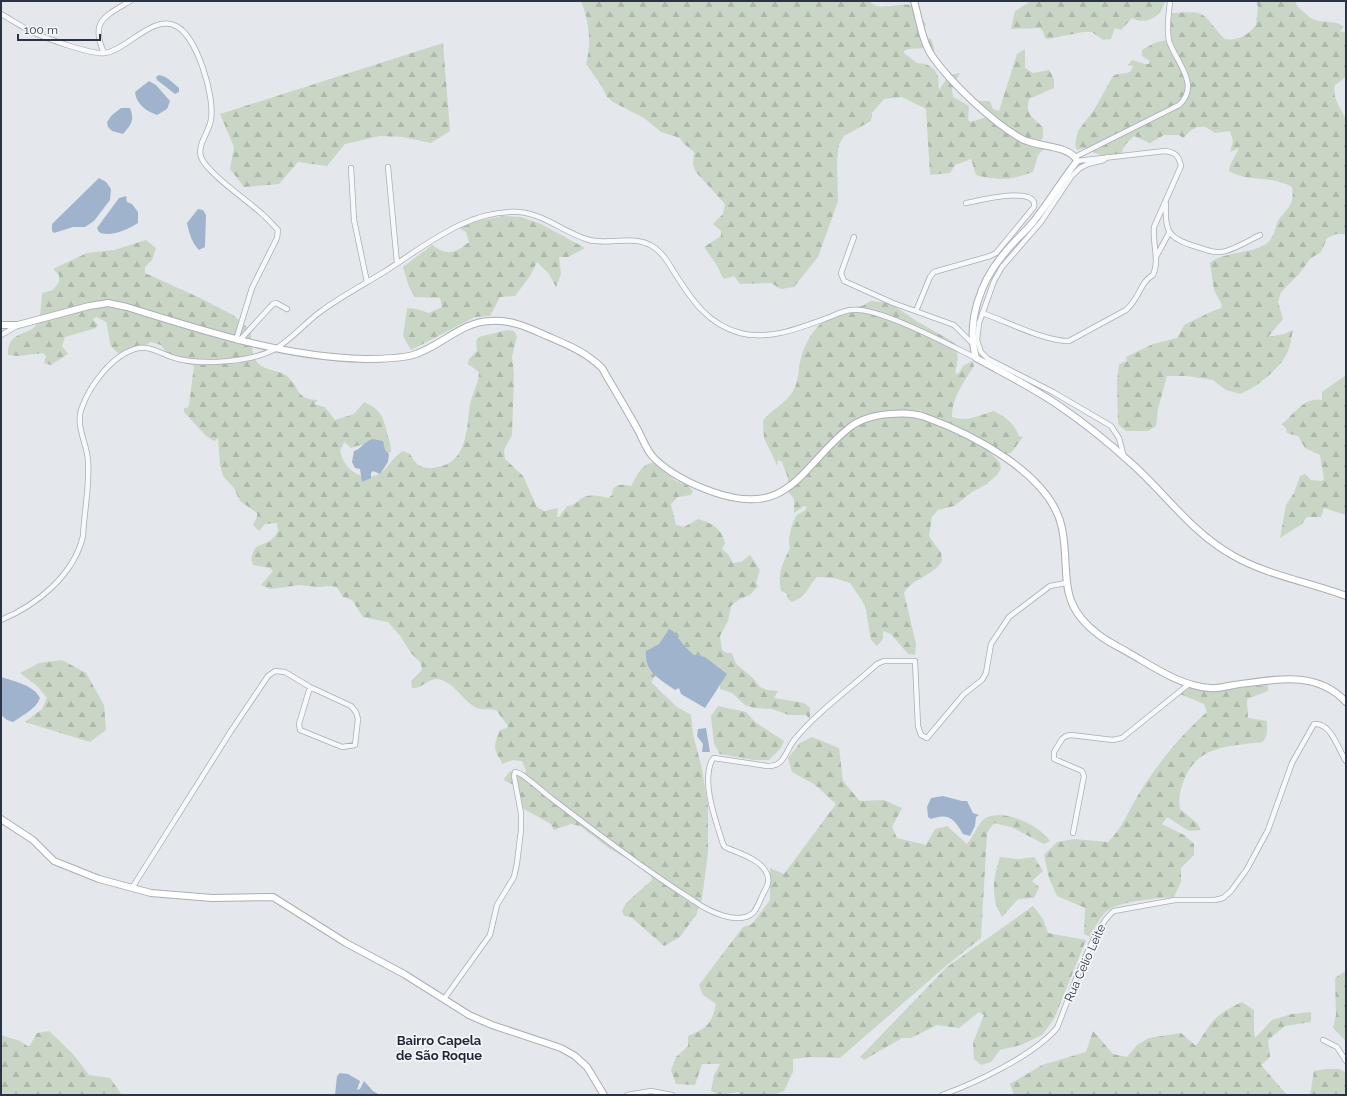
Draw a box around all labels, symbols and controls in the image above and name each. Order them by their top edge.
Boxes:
scale bar [18,16,100,42]
text: 100 m [24,23,58,37]
street label: Rua Celio Leite [1062,922,1108,1004]
district label: Bairro Capela de São Roque [396,1033,482,1063]

